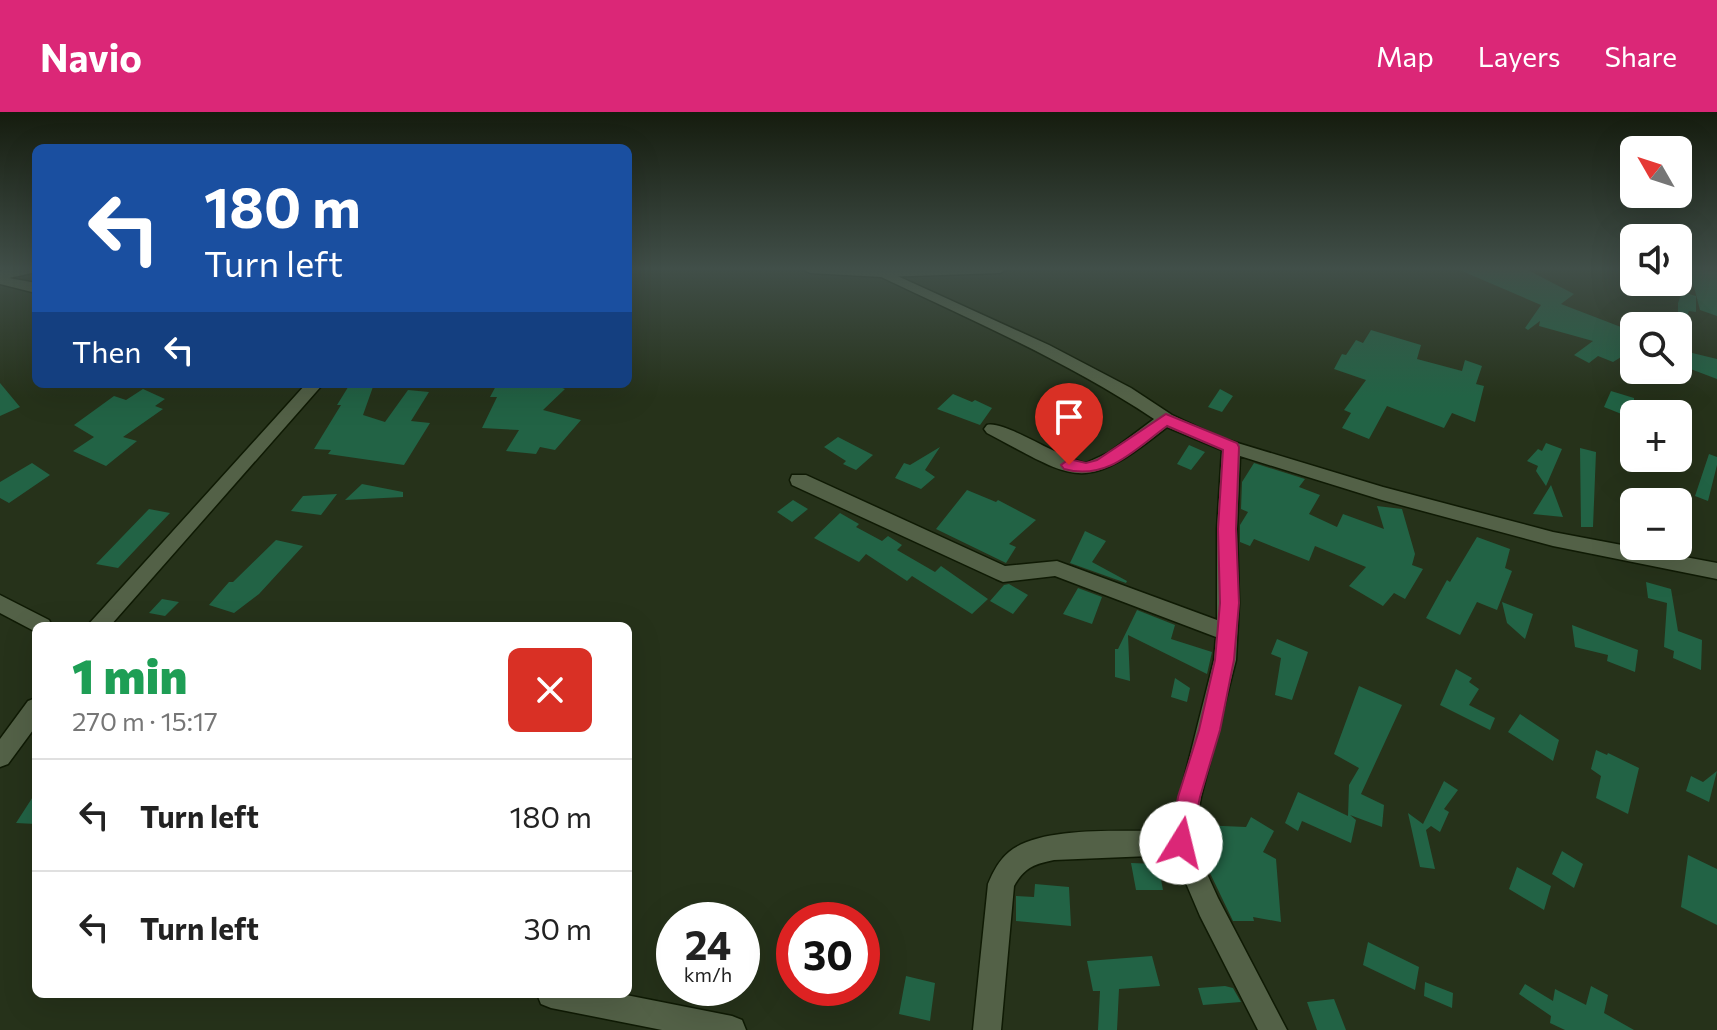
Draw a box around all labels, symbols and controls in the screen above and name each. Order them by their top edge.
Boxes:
text: Navio [40,33,142,80]
text: Map [1376,39,1434,73]
text: Layers [1478,39,1560,73]
text: Share [1604,39,1677,73]
north arrow [1620,136,1692,208]
map controls [1620,136,1692,560]
text: 180 m [204,171,361,240]
icon: left [72,176,176,280]
button: sound [1620,224,1692,296]
text: Turn left [204,240,343,284]
button: search [1620,312,1692,384]
icon: left [157,328,201,372]
text: Then [72,332,141,369]
pin [1035,383,1103,465]
icon: arrive [1047,395,1091,439]
button: + [1620,400,1692,472]
button: − [1620,488,1692,560]
text: 1 min [72,645,187,704]
button: close [508,648,592,732]
text: 270 m · 15:17 [72,705,218,736]
icon: left [72,793,116,837]
text: Turn left [140,797,259,834]
text: 180 m [509,797,592,834]
position arrow [1139,801,1223,885]
speed limit sign: 30 [776,902,880,1006]
icon: left [72,905,116,949]
text: Turn left [140,909,259,946]
text: 30 m [523,909,592,946]
text: 24 [685,919,731,968]
text: km/h [684,962,732,986]

